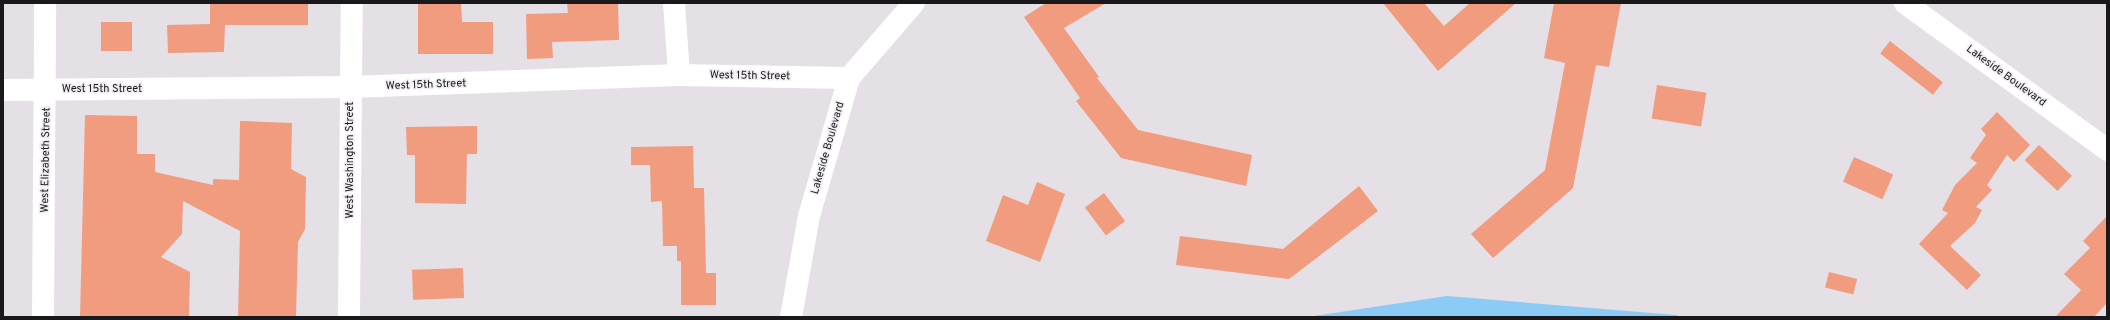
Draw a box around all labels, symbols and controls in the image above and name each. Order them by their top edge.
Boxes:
street label: Lakeside Boulevard [1963,43,2049,109]
street label: West 15th Street [710,69,790,83]
street label: West 15th Street [386,77,466,93]
street label: West 15th Street [62,82,142,96]
street label: Lakeside Boulevard [808,100,848,196]
street label: West Washington Street [343,101,357,219]
street label: West Elizabeth Street [38,107,54,213]

